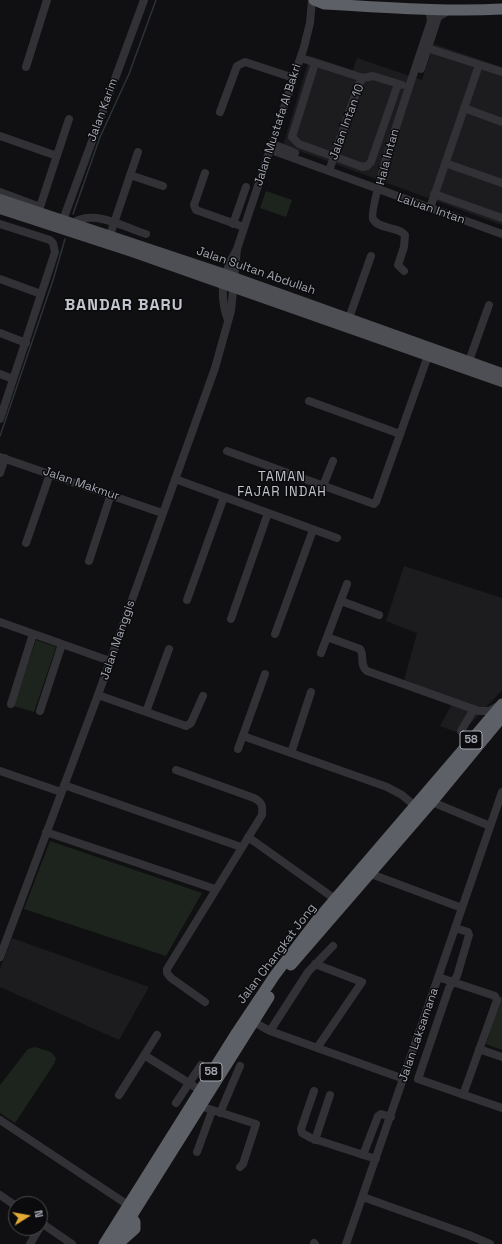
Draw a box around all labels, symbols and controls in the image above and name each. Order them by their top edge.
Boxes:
street label: Jalan Mustafa Al Bakri [251,62,305,188]
street label: Jalan Karim [85,77,121,143]
street label: Jalan Intan 10 [327,82,367,162]
street label: Hala Intan [374,127,402,187]
street label: Laluan Intan [395,191,467,227]
street label: Jalan Sultan Abdullah [195,244,317,298]
district label: BANDAR BARU [65,296,183,316]
street label: Jalan Makmur [41,464,121,504]
district label: TAMAN FAJAR INDAH [237,469,327,500]
street label: Jalan Manggis [98,598,138,682]
road number: 58 [460,731,482,749]
street label: Jalan Changkat Jong [235,901,319,1007]
street label: Jalan Laksamana [396,986,442,1084]
road number: 58 [200,1063,222,1081]
north arrow [8,1196,48,1236]
text: N [31,1209,46,1219]

